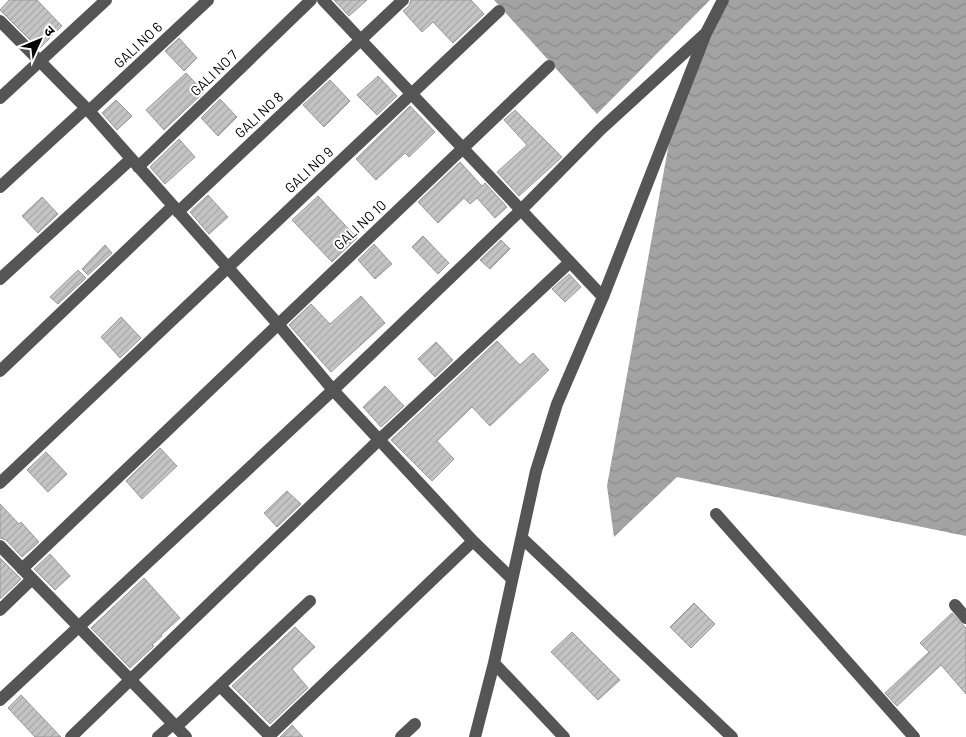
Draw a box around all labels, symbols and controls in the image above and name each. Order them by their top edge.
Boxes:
north arrow [15,15,65,65]
street label: GALI NO 6 [110,18,165,71]
text: उ [41,22,59,40]
street label: GALI NO 7 [187,46,241,99]
street label: GALI NO 8 [231,88,286,141]
street label: GALI NO 9 [281,143,336,196]
street label: GALI NO 10 [330,196,389,253]

